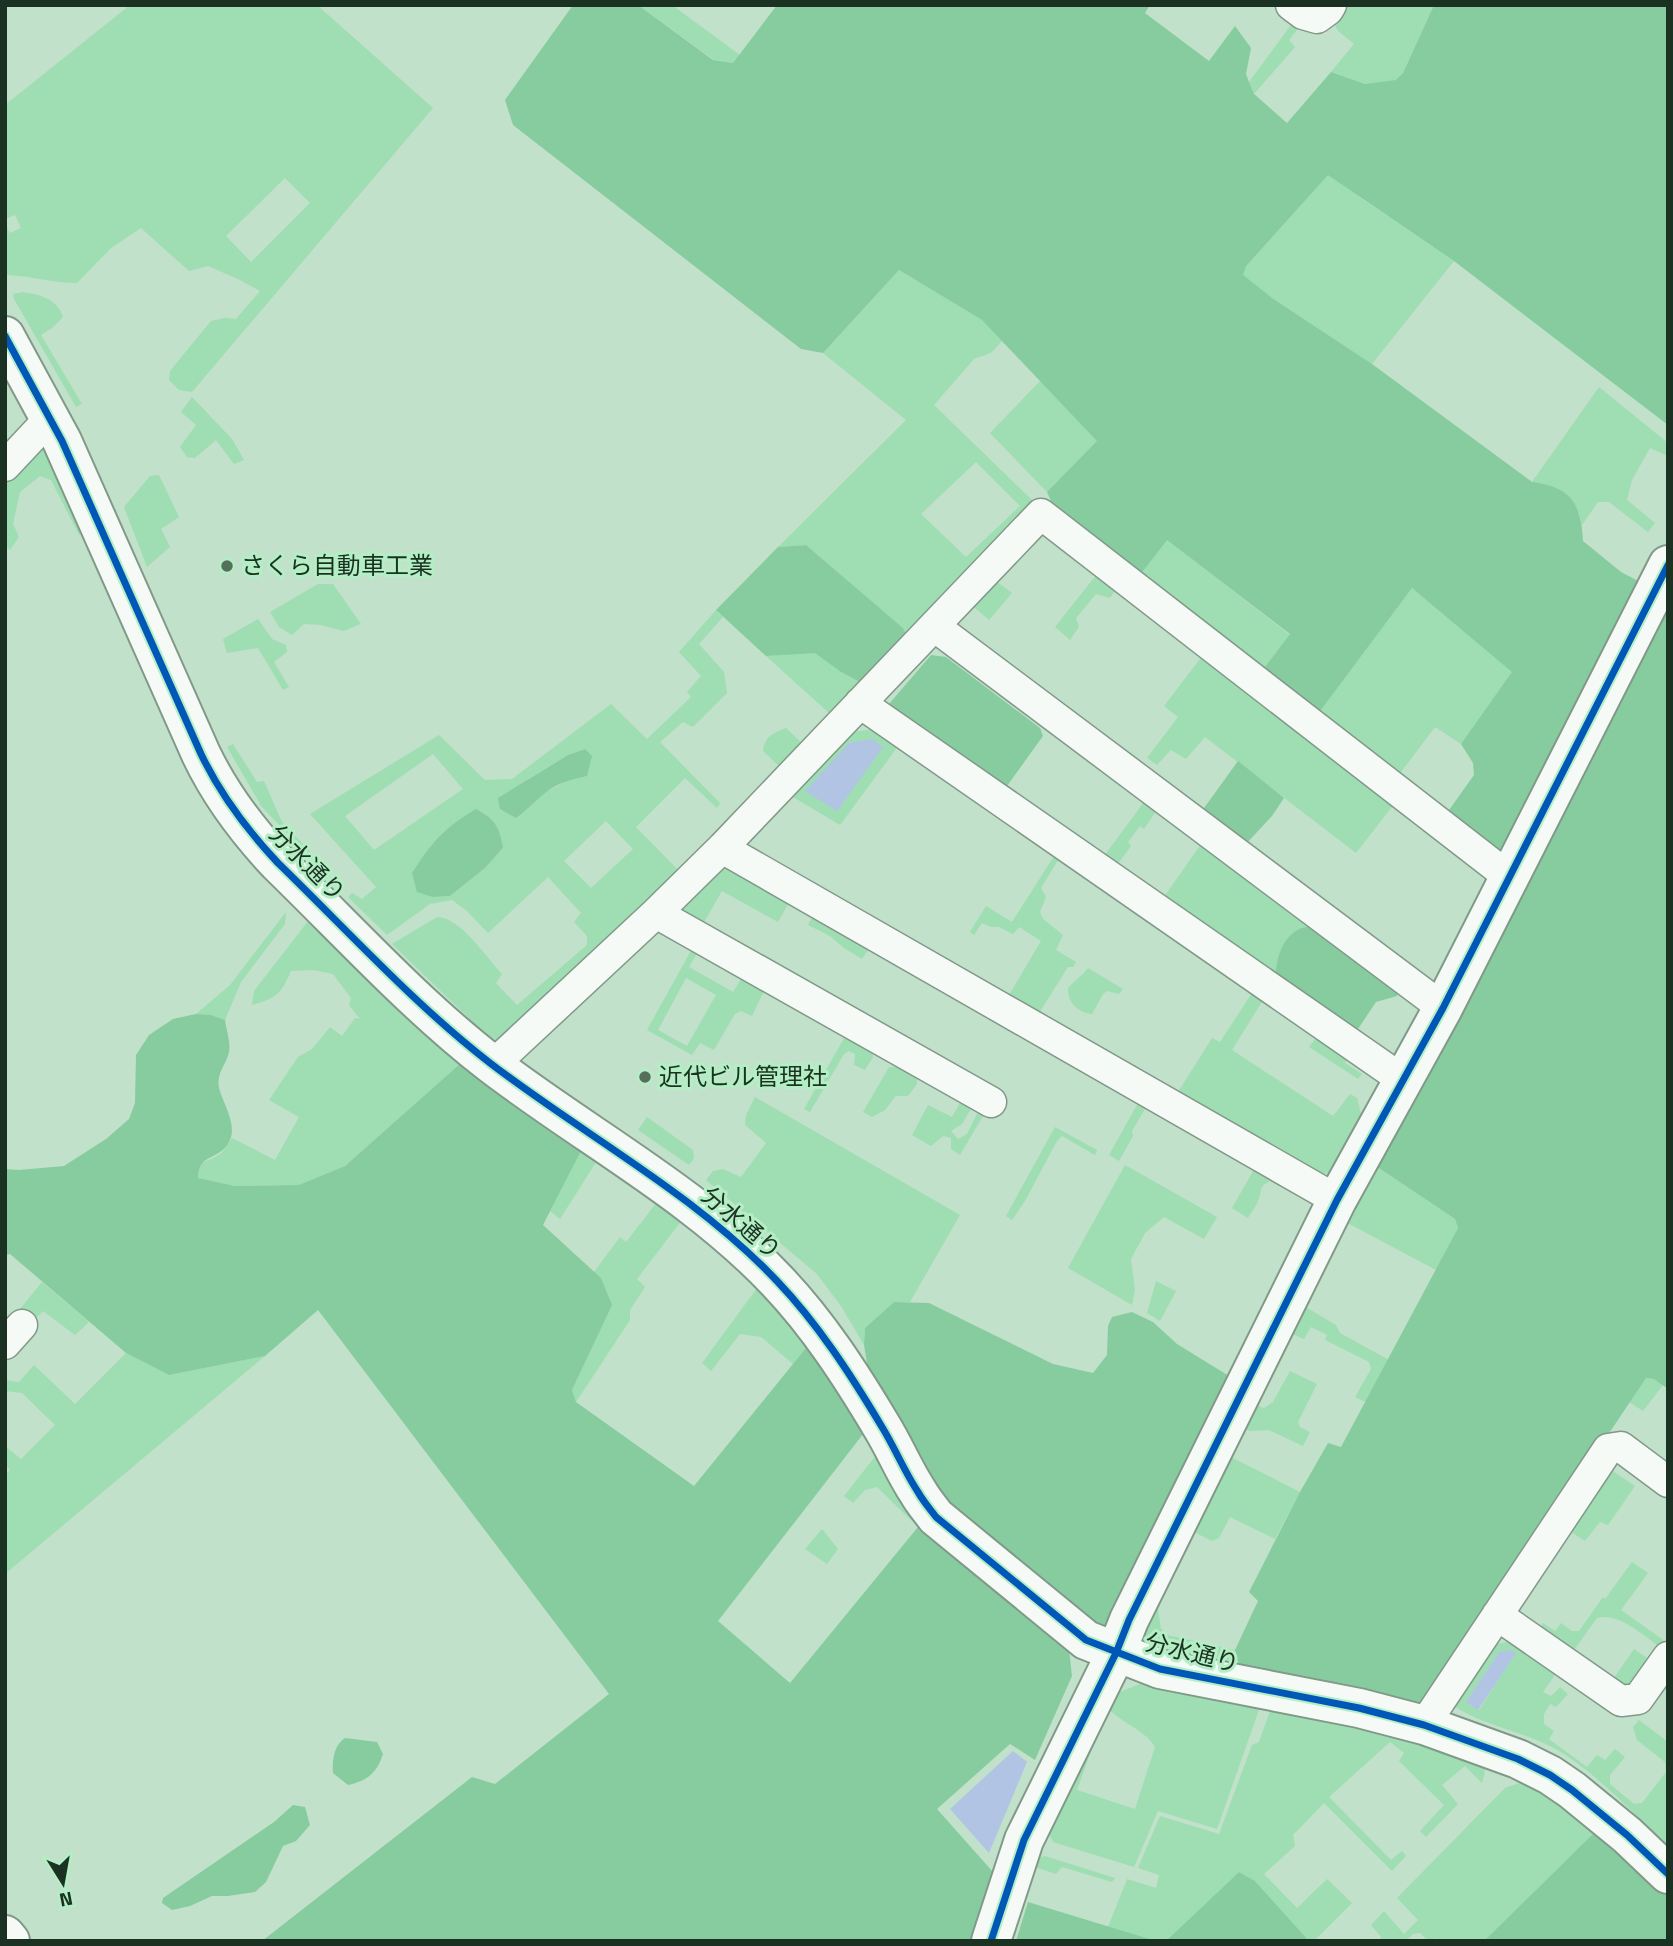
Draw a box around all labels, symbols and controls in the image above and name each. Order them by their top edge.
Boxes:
place label: さくら自動車工業 [241,547,433,583]
marker: さくら自動車工業 [219,558,235,574]
street label: 分水通り [261,816,354,909]
place label: 近代ビル管理社 [659,1058,827,1094]
marker: 近代ビル管理社 [637,1069,653,1085]
street label: 分水通り [694,1177,790,1267]
street label: 分水通り [1141,1623,1243,1681]
north arrow [28,1848,98,1918]
text: N [57,1885,76,1916]

